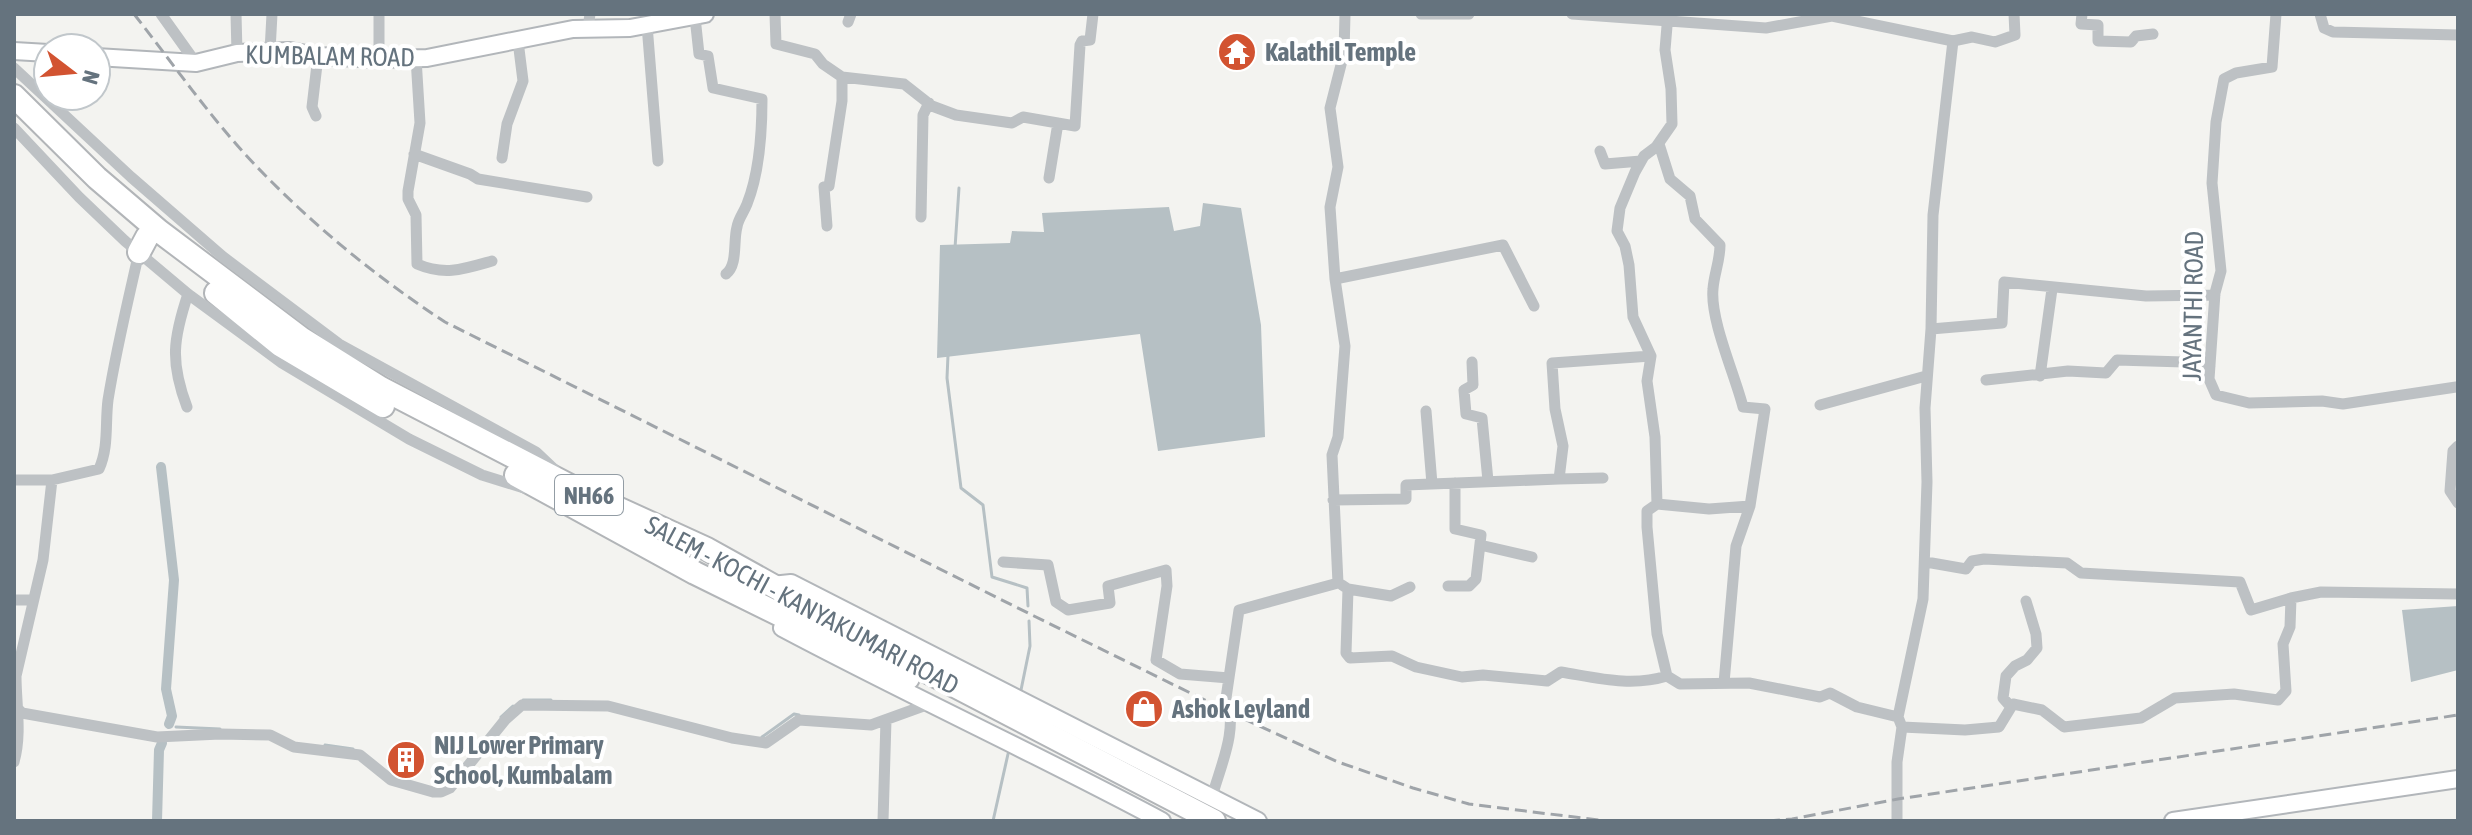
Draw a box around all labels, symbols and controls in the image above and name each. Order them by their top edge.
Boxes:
temple icon: Kalathil Temple [1216,31,1258,73]
north arrow [32,32,112,112]
place label: Kalathil Temple [1265,37,1416,67]
street label: KUMBALAM ROAD [245,40,415,72]
text: N [77,68,106,87]
street label: JAYANTHI ROAD [2177,231,2209,381]
road number: NH66 [555,475,623,515]
street label: SALEM - KOCHI - KANYAKUMARI ROAD [640,509,964,701]
shop icon: Ashok Leyland [1123,688,1165,730]
place label: Ashok Leyland [1171,694,1310,724]
place label: NIJ Lower Primary School, Kumbalam [434,730,613,790]
building icon: NIJ Lower Primary School, Kumbalam [385,739,427,781]

